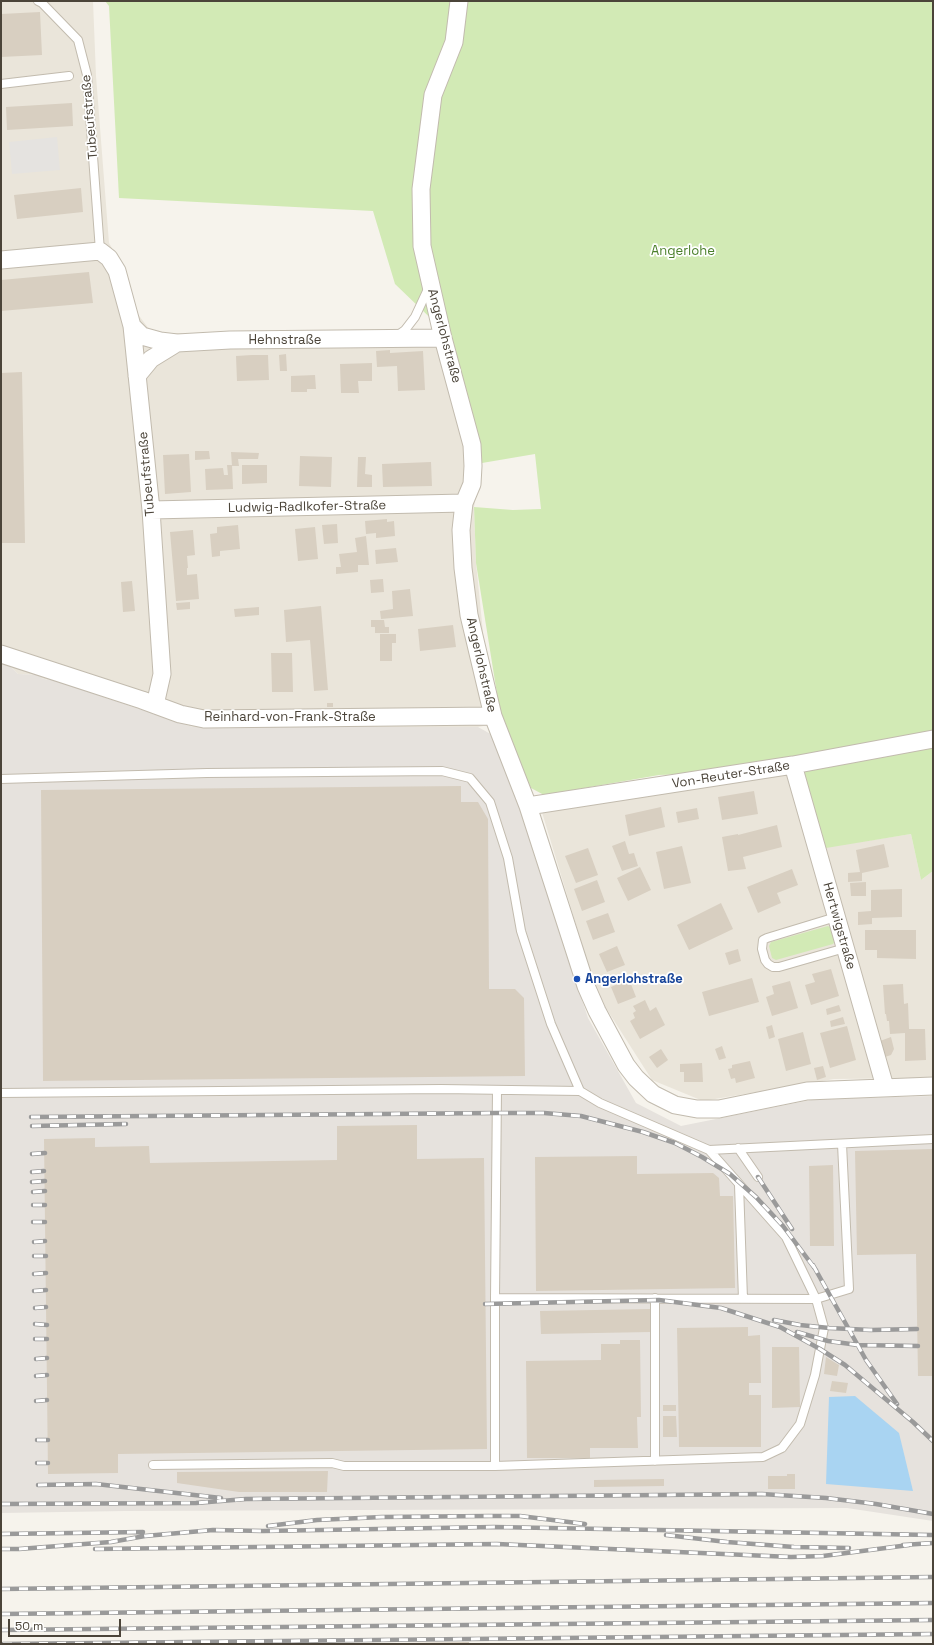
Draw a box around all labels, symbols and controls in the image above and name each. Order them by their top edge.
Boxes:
street label: Tubeufstraße [79,74,101,160]
park label: Angerlohe [651,243,715,259]
street label: Angerlohstraße [424,287,464,385]
street label: Hehnstraße [249,332,321,348]
street label: Tubeufstraße [136,431,158,517]
street label: Ludwig-Radlkofer-Straße [228,498,386,516]
street label: Angerlohstraße [462,616,500,714]
street label: Reinhard-von-Frank-Straße [204,709,376,725]
street label: Von-Reuter-Straße [671,758,791,792]
street label: Hertwigstraße [819,881,859,971]
place label: Angerlohstraße [585,971,683,987]
marker: Angerlohstraße [572,974,582,984]
scale bar [10,1611,123,1637]
text: 50 m [15,1618,43,1634]

